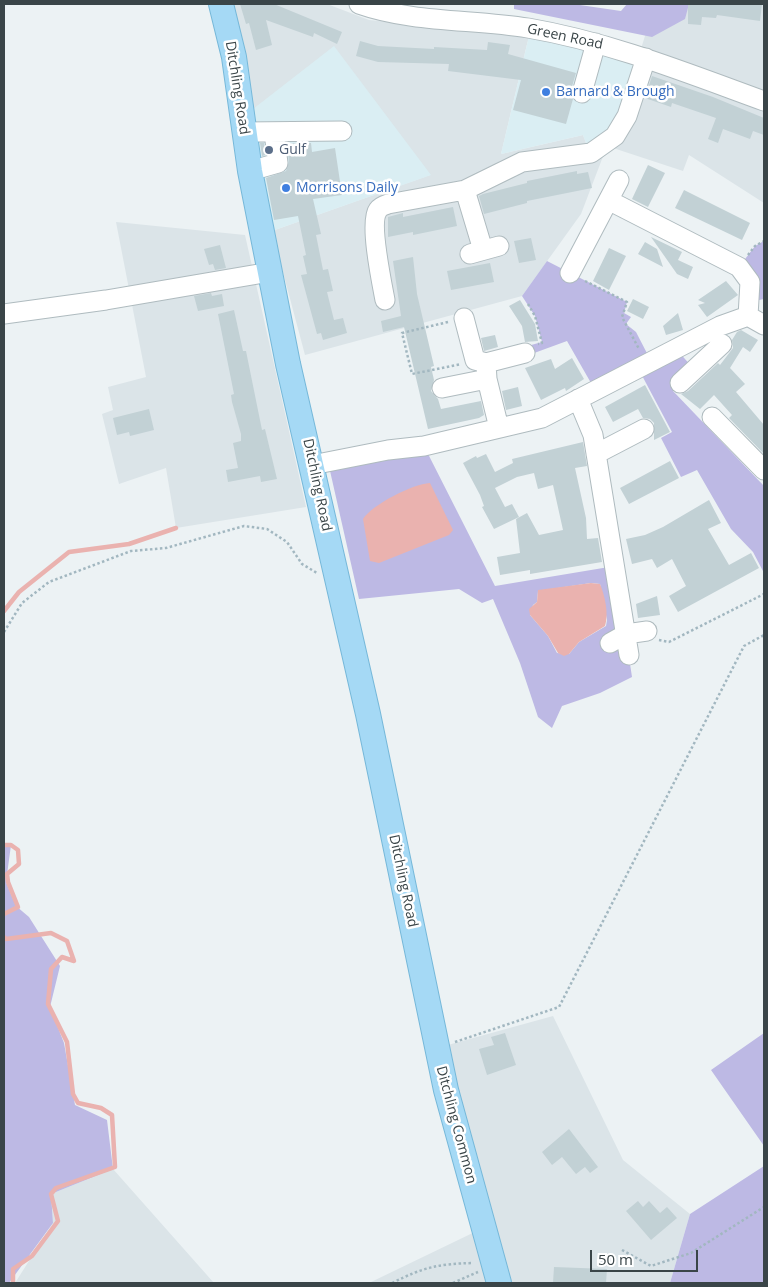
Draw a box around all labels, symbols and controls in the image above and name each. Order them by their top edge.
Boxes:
street label: Green Road [525,21,605,53]
street label: Ditchling Road [221,40,253,136]
place label: Barnard & Brough [556,84,675,100]
marker: Barnard & Brough [540,86,552,98]
place label: Gulf [279,142,306,158]
marker: Gulf [263,144,275,156]
place label: Morrisons Daily [296,180,398,196]
marker: Morrisons Daily [280,182,292,194]
street label: Ditchling Road [299,437,335,533]
street label: Ditchling Road [385,833,421,929]
street label: Ditchling Common [432,1064,480,1186]
scale bar [593,1240,700,1272]
text: 50 m [598,1249,633,1269]

